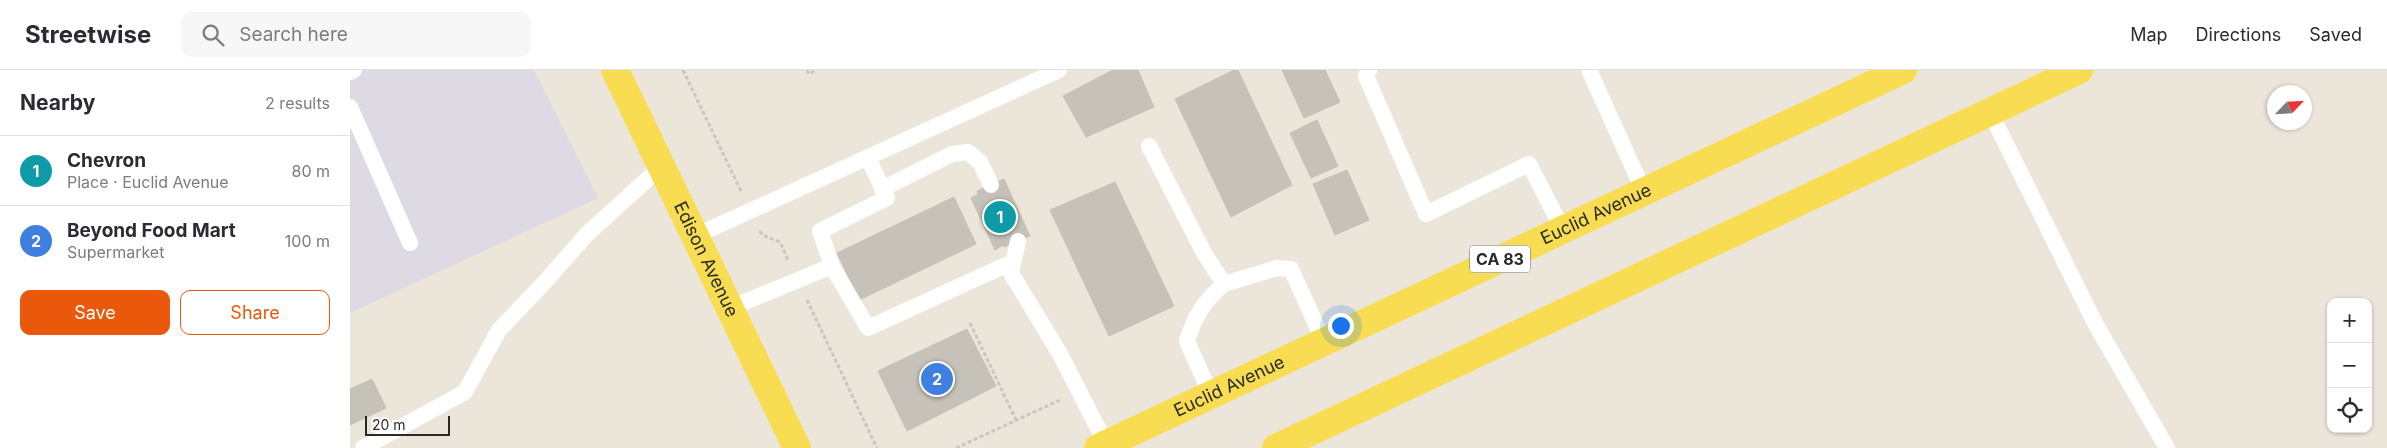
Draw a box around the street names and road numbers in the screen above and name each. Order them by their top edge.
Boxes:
street label: Euclid Avenue [1537,179,1654,249]
street label: Edison Avenue [670,198,743,320]
road number: CA 83 [1470,245,1530,272]
street label: Euclid Avenue [1170,351,1288,421]

